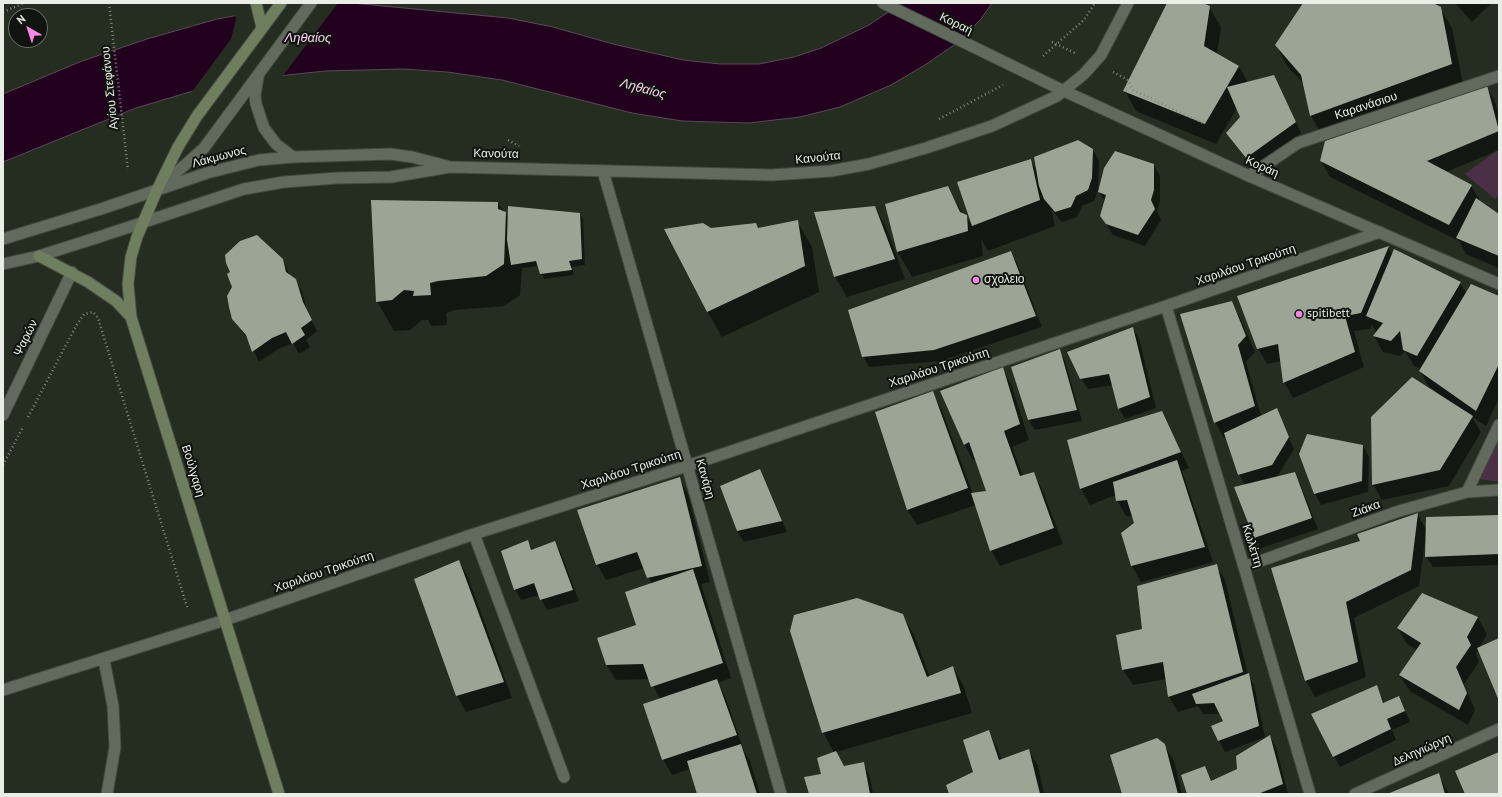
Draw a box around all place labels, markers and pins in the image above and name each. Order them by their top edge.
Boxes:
place label: σχολειο [984,273,1025,287]
marker: σχολειο [971,275,981,285]
place label: spitibett [1307,307,1350,321]
marker: spitibett [1294,309,1304,319]

